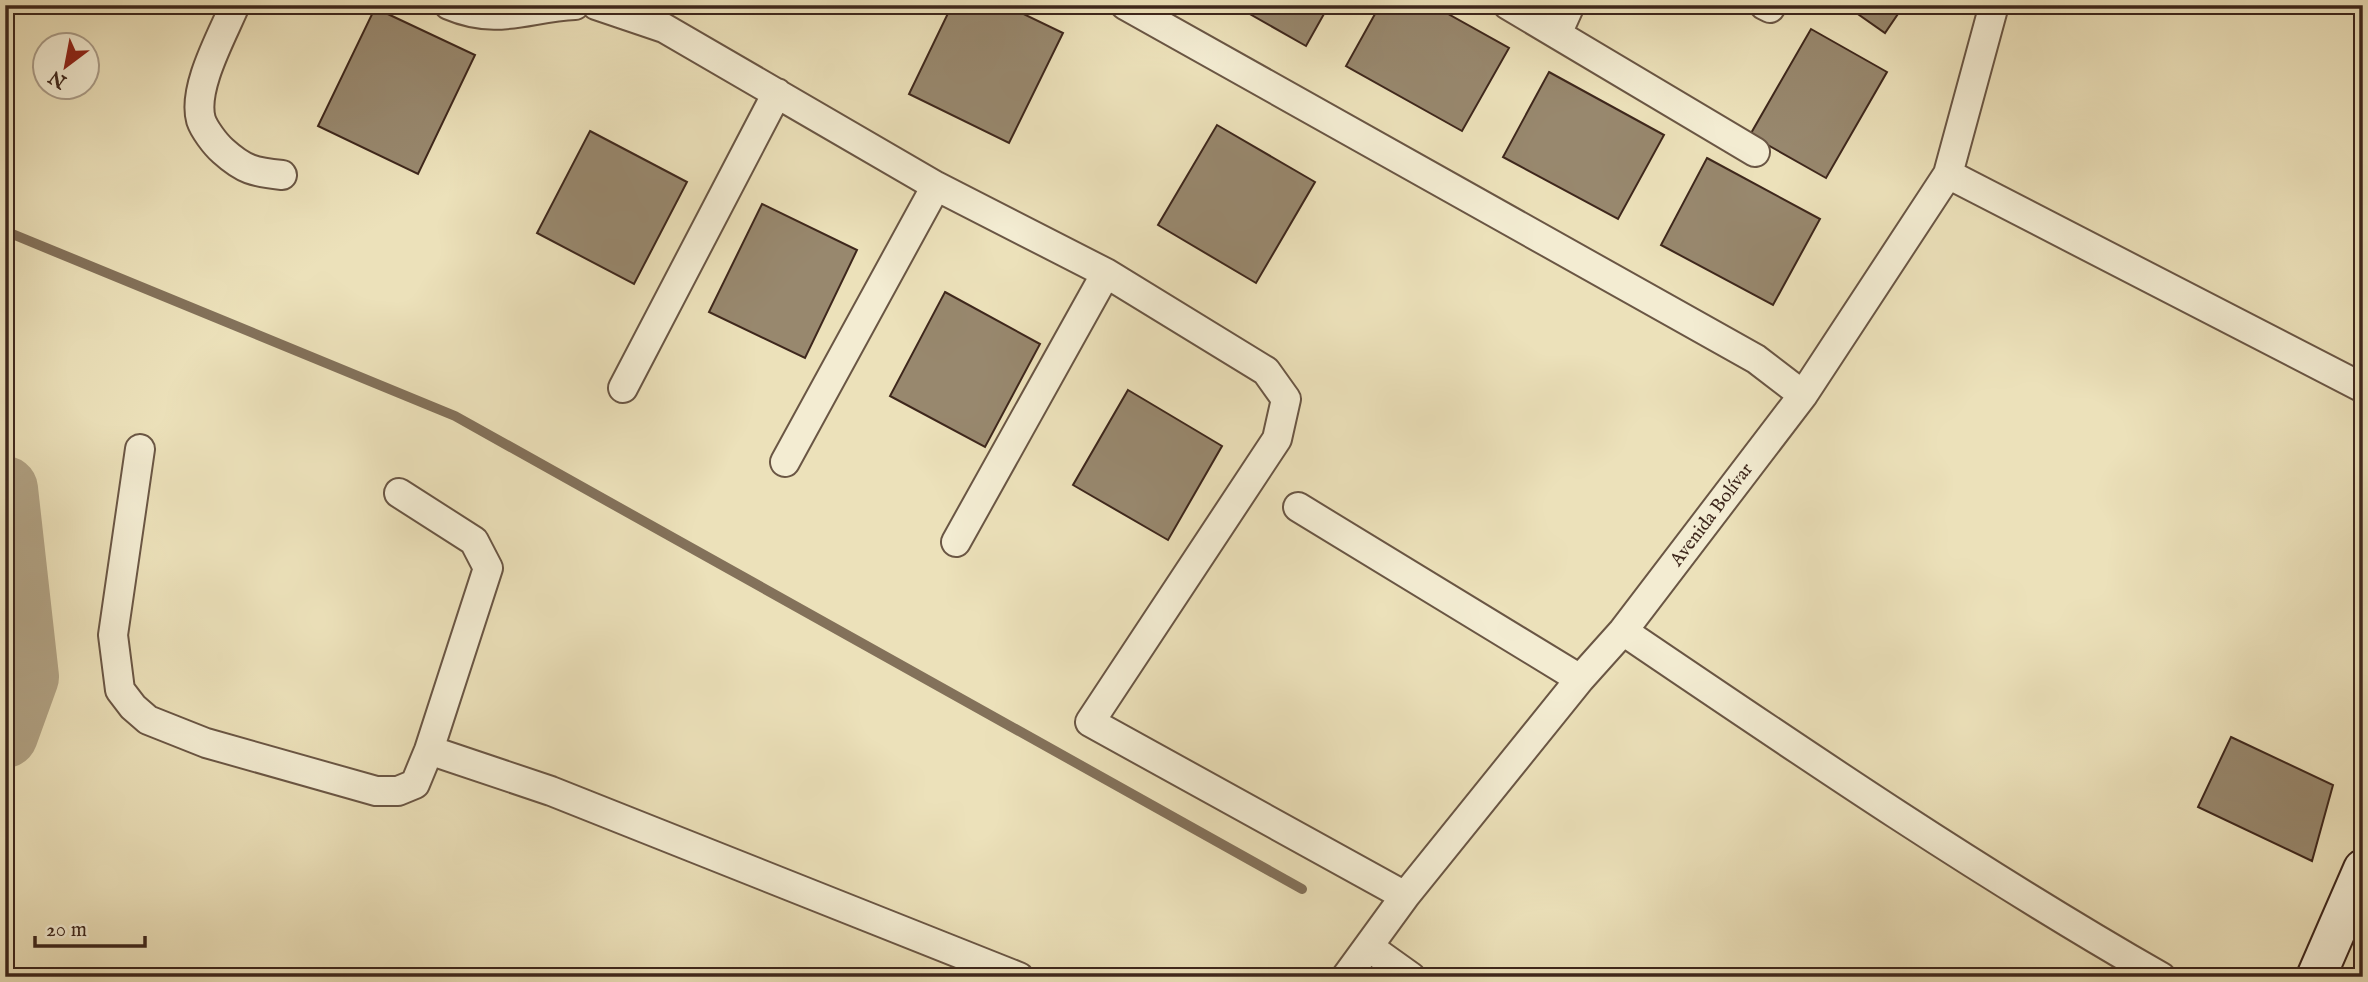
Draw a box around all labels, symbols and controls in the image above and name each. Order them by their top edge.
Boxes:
north arrow [32,32,102,102]
text: N [44,64,72,94]
street label: Avenida Bolívar [1665,458,1759,572]
scale bar [35,905,145,949]
text: 20 m [46,917,87,944]

